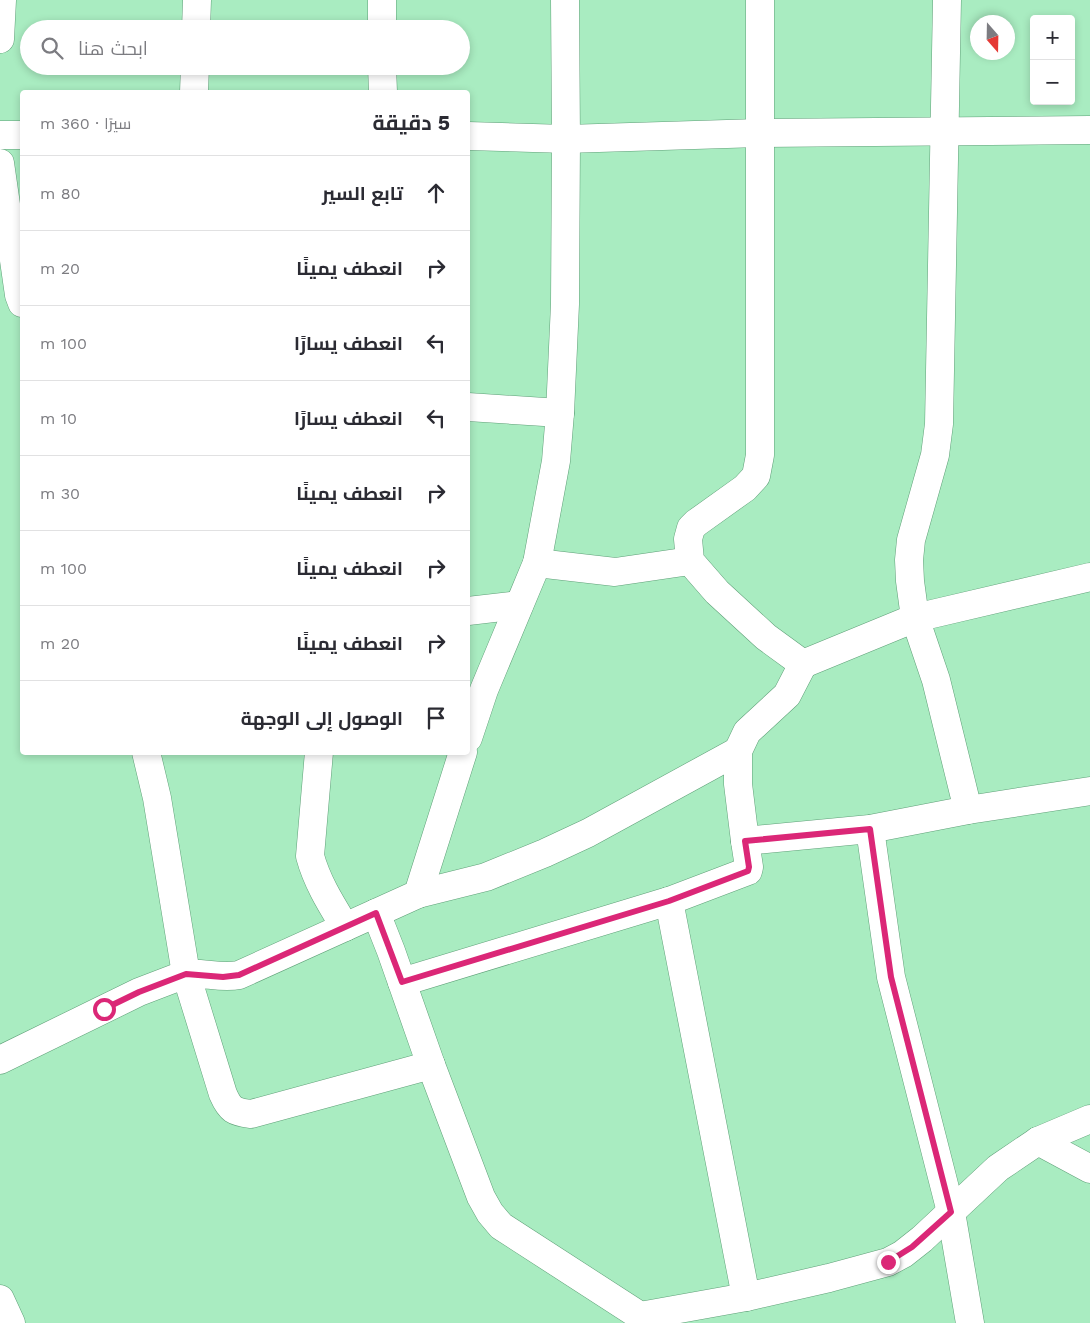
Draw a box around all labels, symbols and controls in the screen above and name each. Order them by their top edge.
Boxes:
north arrow [970,15,1015,60]
map controls [1030,15,1075,105]
button: + [1030,15,1075,60]
search box [20,20,470,75]
icon: search [38,34,66,62]
text: ابحث هنا [78,37,148,60]
button: − [1030,60,1075,105]
text: 5 دقيقة [372,110,450,135]
text: سيرًا · 360 m [40,114,131,133]
icon: ahead [422,179,450,207]
text: تابع السير [322,182,403,205]
text: 80 m [40,184,81,203]
icon: right [422,254,450,282]
text: انعطف يمينًا [296,257,403,280]
text: 20 m [40,259,80,278]
icon: left [422,329,450,357]
text: انعطف يسارًا [294,332,403,355]
text: 100 m [40,334,87,353]
icon: left [422,404,450,432]
text: انعطف يسارًا [294,407,403,430]
text: 10 m [40,409,77,428]
icon: right [422,479,450,507]
text: انعطف يمينًا [296,482,403,505]
text: 30 m [40,484,80,503]
icon: right [422,554,450,582]
text: انعطف يمينًا [296,557,403,580]
text: 100 m [40,559,87,578]
icon: right [422,629,450,657]
text: انعطف يمينًا [296,632,403,655]
text: 20 m [40,634,80,653]
icon: arrive [422,704,450,732]
text: الوصول إلى الوجهة [241,707,403,730]
route start [93,998,116,1021]
route end [877,1251,900,1274]

